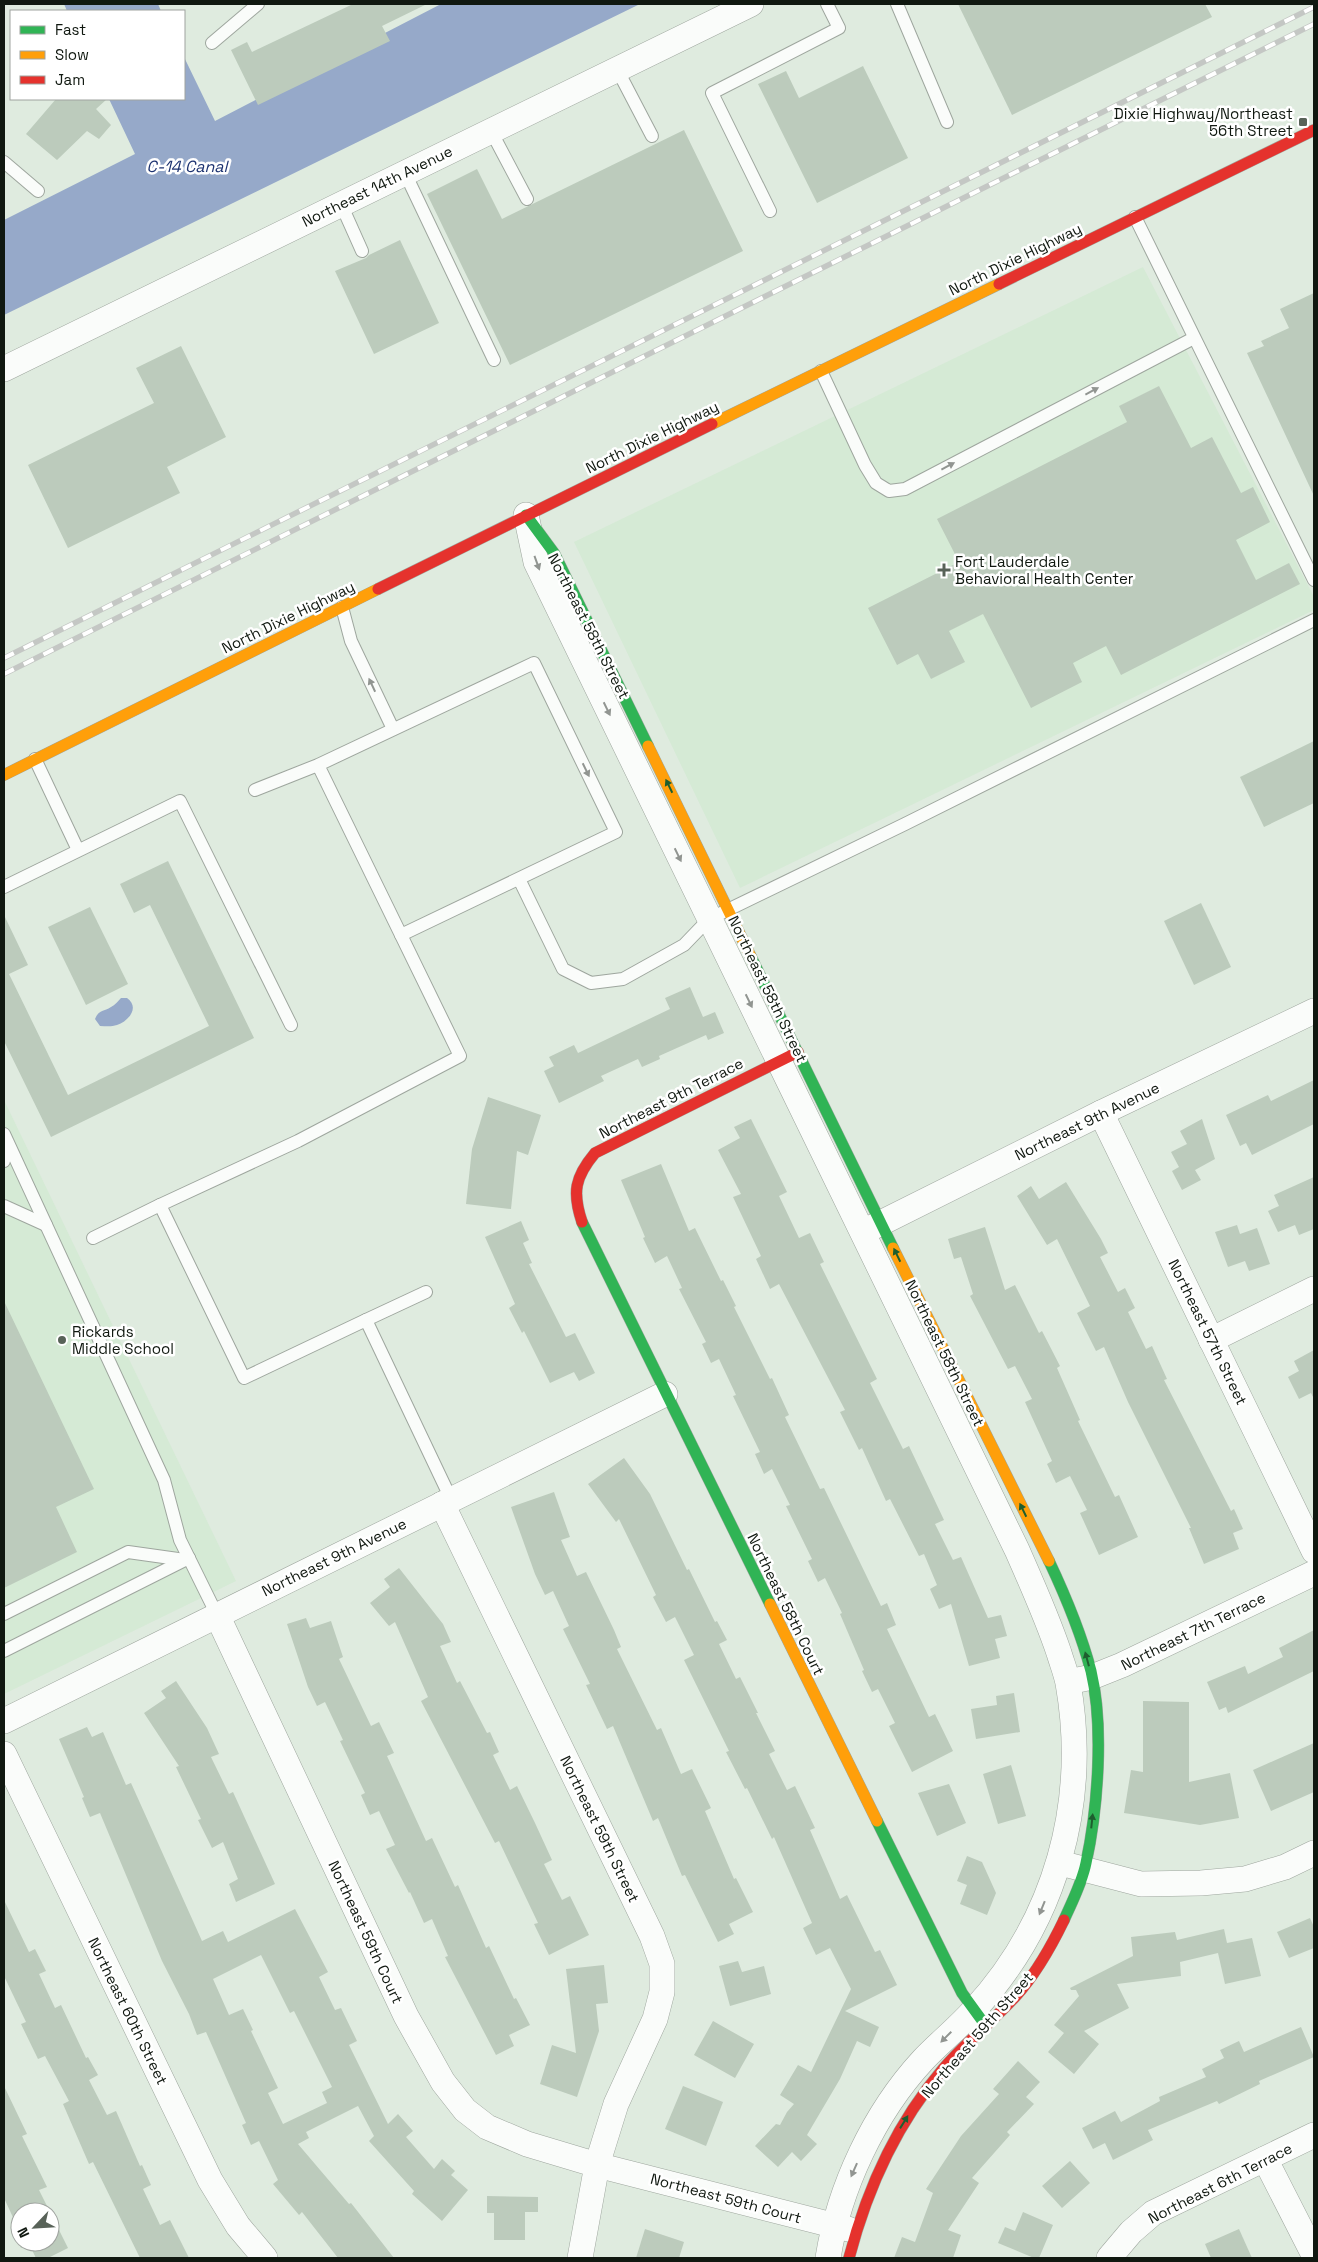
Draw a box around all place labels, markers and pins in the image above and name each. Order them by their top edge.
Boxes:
place label: Dixie Highway/Northeast 56th Street [1114,104,1293,140]
marker: Dixie Highway/Northeast 56th Street [1297,116,1309,128]
place label: Fort Lauderdale Behavioral Health Center [955,552,1134,588]
marker: Fort Lauderdale Behavioral Health Center [937,563,951,577]
place label: Rickards Middle School [72,1322,174,1358]
marker: Rickards Middle School [56,1334,68,1346]

